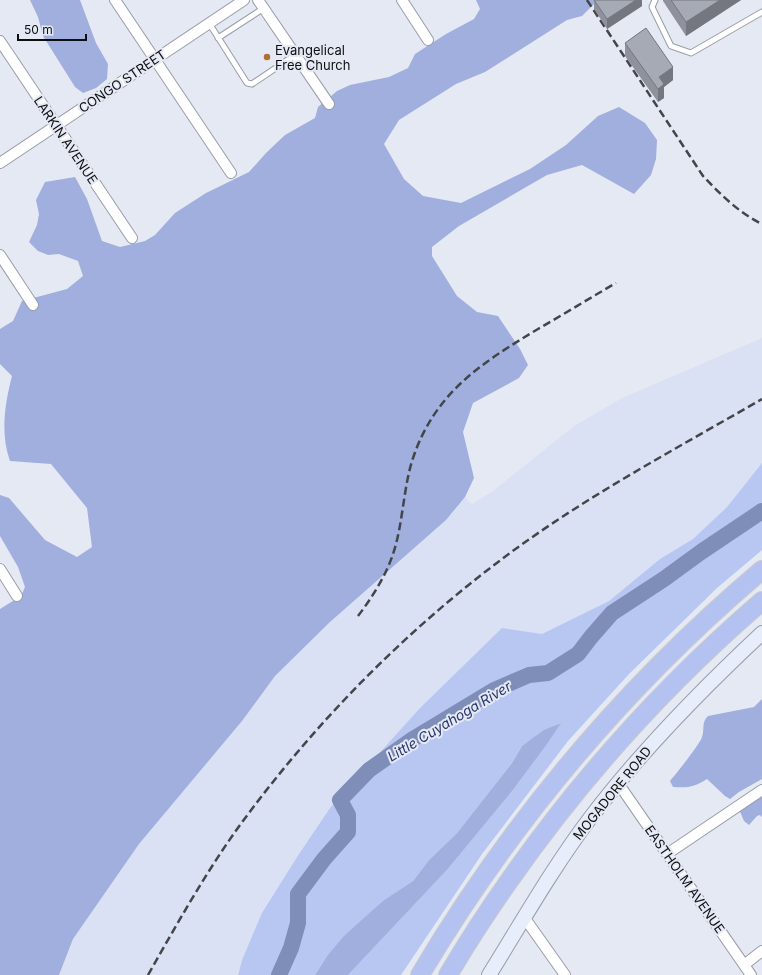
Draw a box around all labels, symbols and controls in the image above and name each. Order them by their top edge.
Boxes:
scale bar [18,16,86,42]
text: 50 m [24,22,53,37]
place label: Evangelical Free Church [275,42,350,73]
street label: CONGO STREET [75,46,169,116]
marker: Evangelical Free Church [262,52,272,62]
street label: LARKIN AVENUE [31,93,101,187]
water label: Little Cuyahoga River [384,677,515,765]
street label: MOGADORE ROAD [569,743,655,843]
street label: EASTHOLM AVENUE [642,822,728,936]

